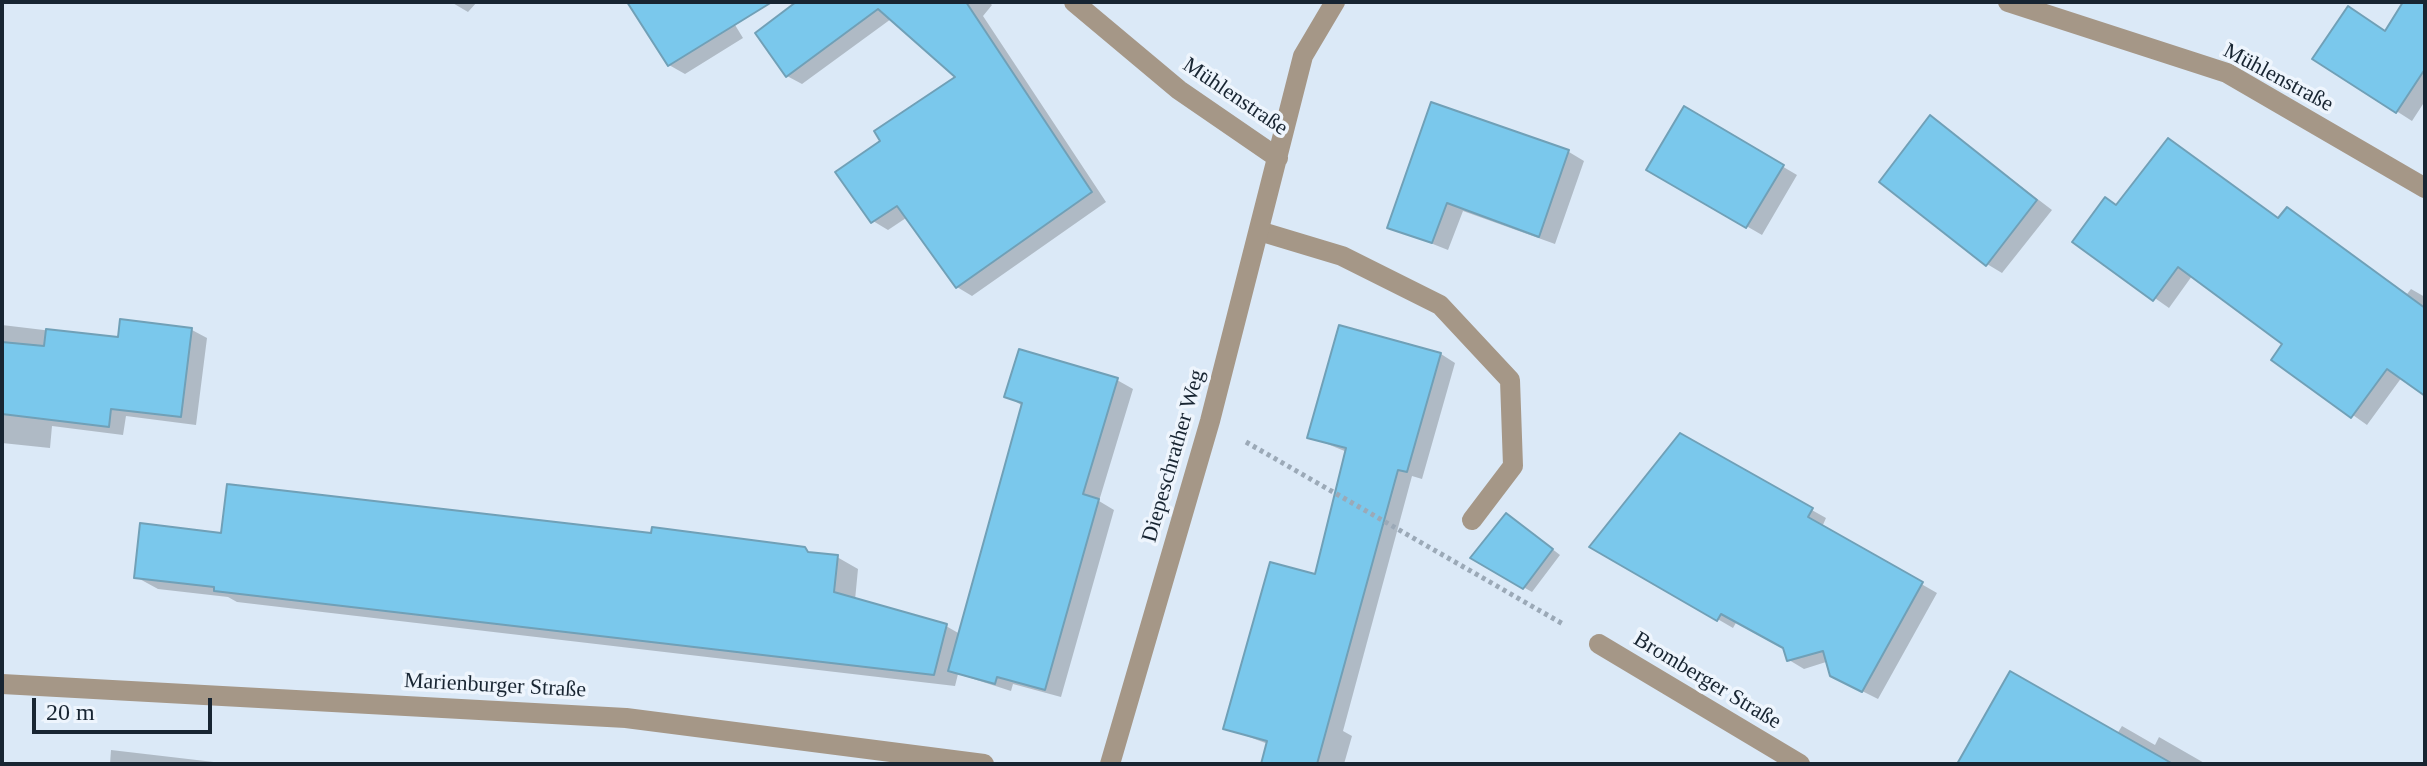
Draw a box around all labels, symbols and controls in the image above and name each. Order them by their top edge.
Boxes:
street label: Mühlenstraße [2218,38,2338,118]
street label: Mühlenstraße [1177,52,1293,142]
street label: Diepeschrather Weg [1137,367,1211,545]
street label: Bromberger Straße [1628,627,1786,735]
street label: Marienburger Straße [403,668,587,704]
scale bar [36,682,216,732]
text: 20 m [46,699,95,725]

